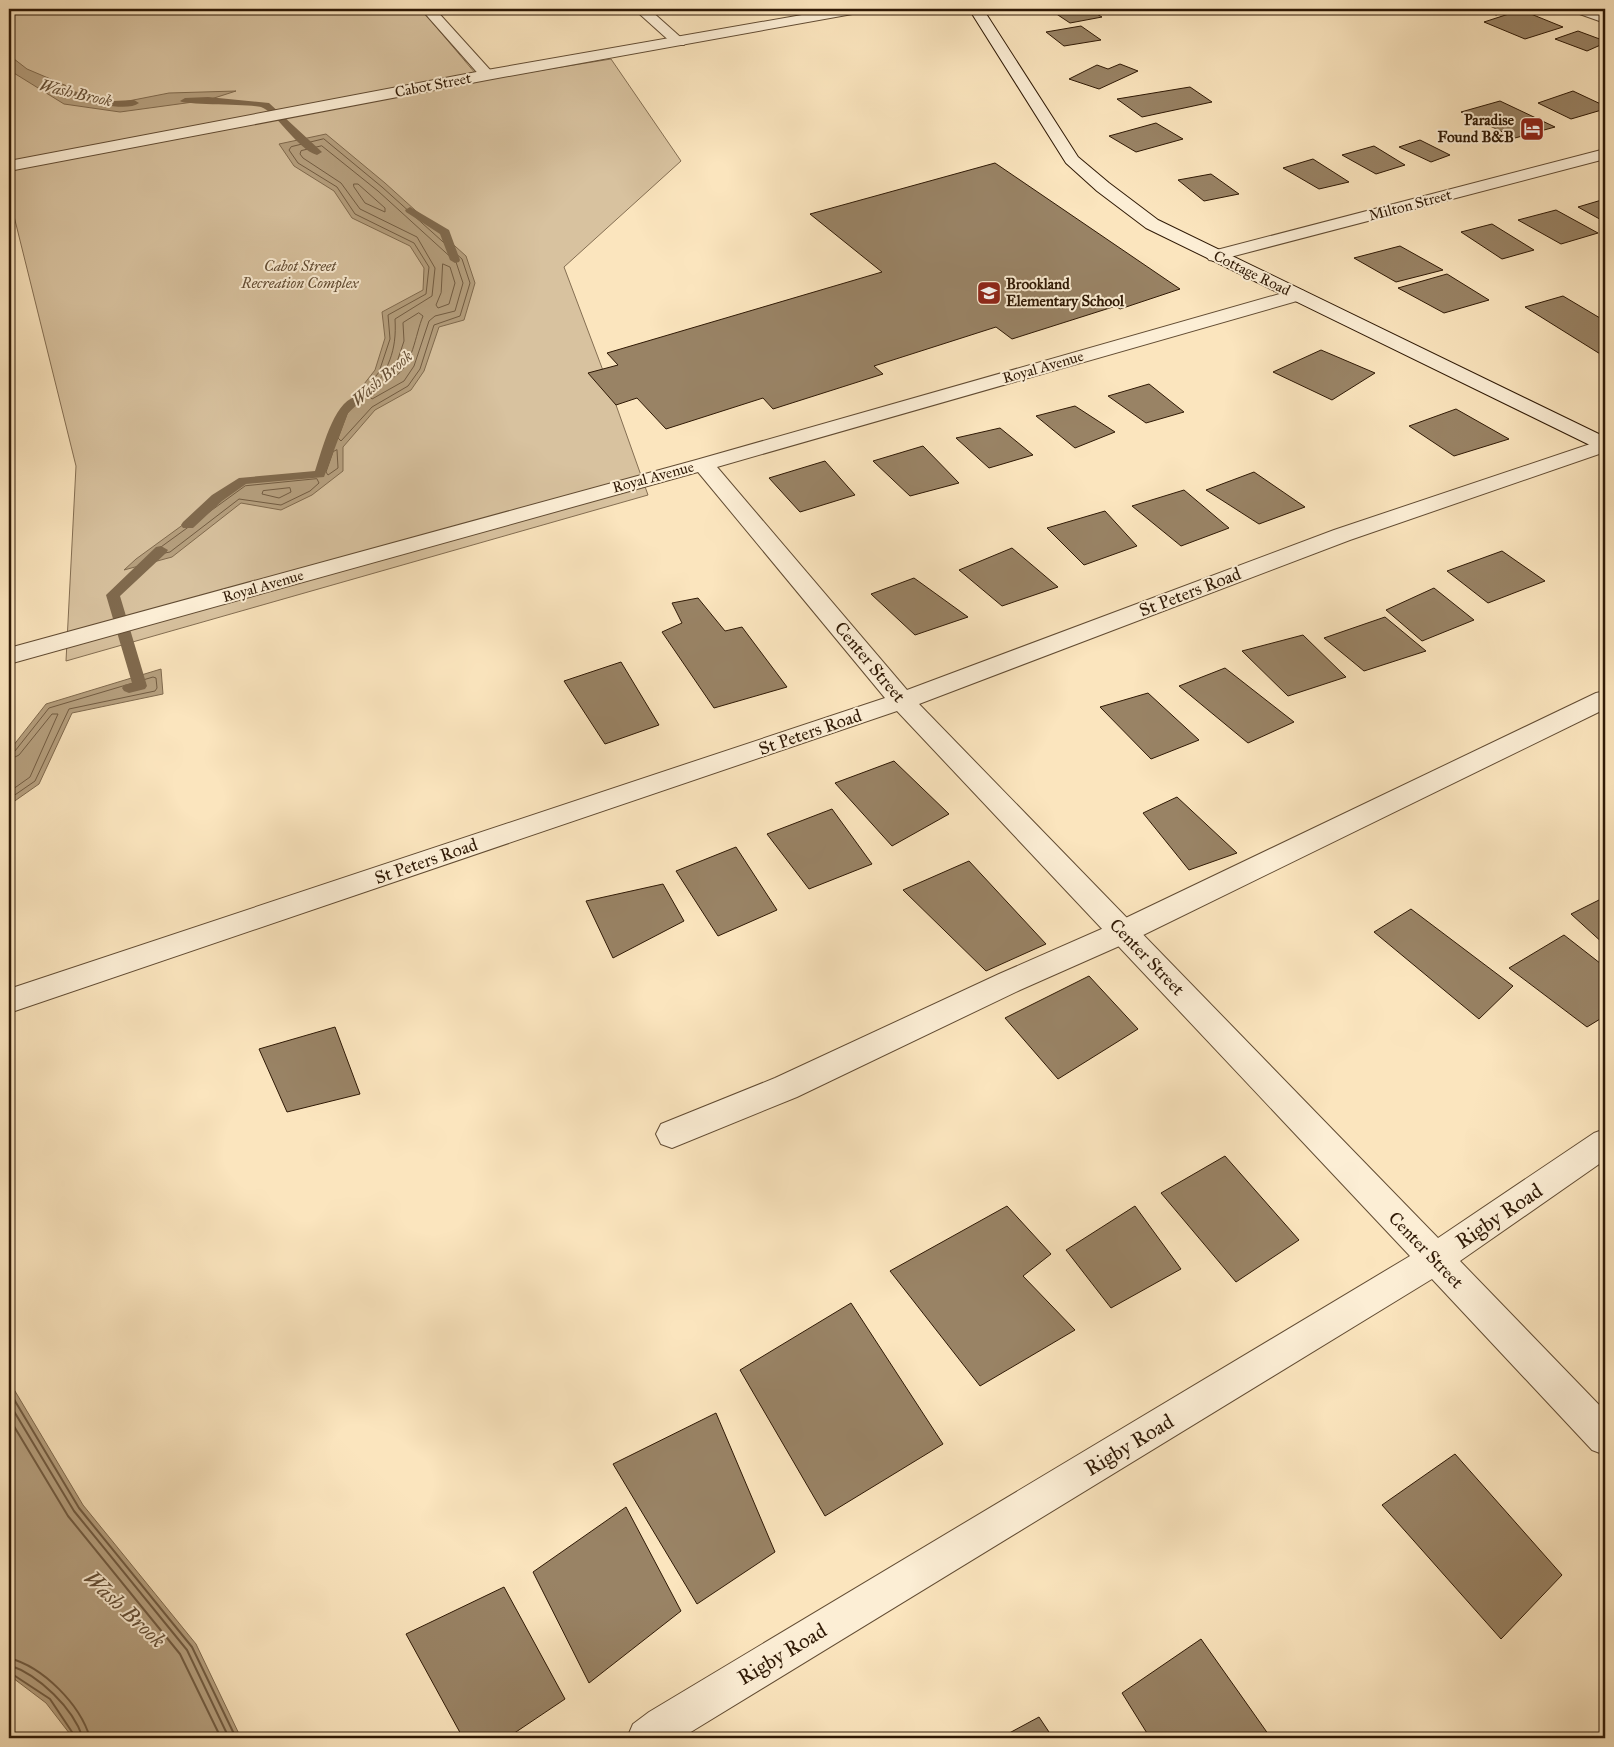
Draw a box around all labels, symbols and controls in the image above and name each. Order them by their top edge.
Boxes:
street label: Cabot Street [393,69,473,101]
water label: Wash Brook [38,75,114,111]
place label: Paradise Found B&B [1437,111,1515,146]
hotel icon: Paradise Found B&B [1519,116,1545,142]
street label: Milton Street [1367,185,1454,225]
street label: Cottage Road [1211,247,1294,300]
park label: Cabot Street Recreation Complex [240,257,359,293]
place label: Brookland Elementary School [1006,275,1125,311]
school or university icon: Brookland Elementary School [976,280,1002,306]
water label: Wash Brook [348,347,416,409]
street label: Royal Avenue [1000,347,1086,387]
street label: Royal Avenue [610,457,696,497]
street label: St Peters Road [1136,562,1244,622]
street label: Royal Avenue [220,566,306,606]
street label: Center Street [830,617,911,707]
street label: St Peters Road [756,704,864,760]
street label: St Peters Road [372,833,480,889]
street label: Center Street [1105,914,1190,1001]
street label: Rigby Road [1451,1177,1548,1255]
street label: Center Street [1384,1207,1469,1294]
street label: Rigby Road [1080,1408,1179,1482]
water label: Wash Brook [79,1564,172,1654]
street label: Rigby Road [733,1617,832,1691]

